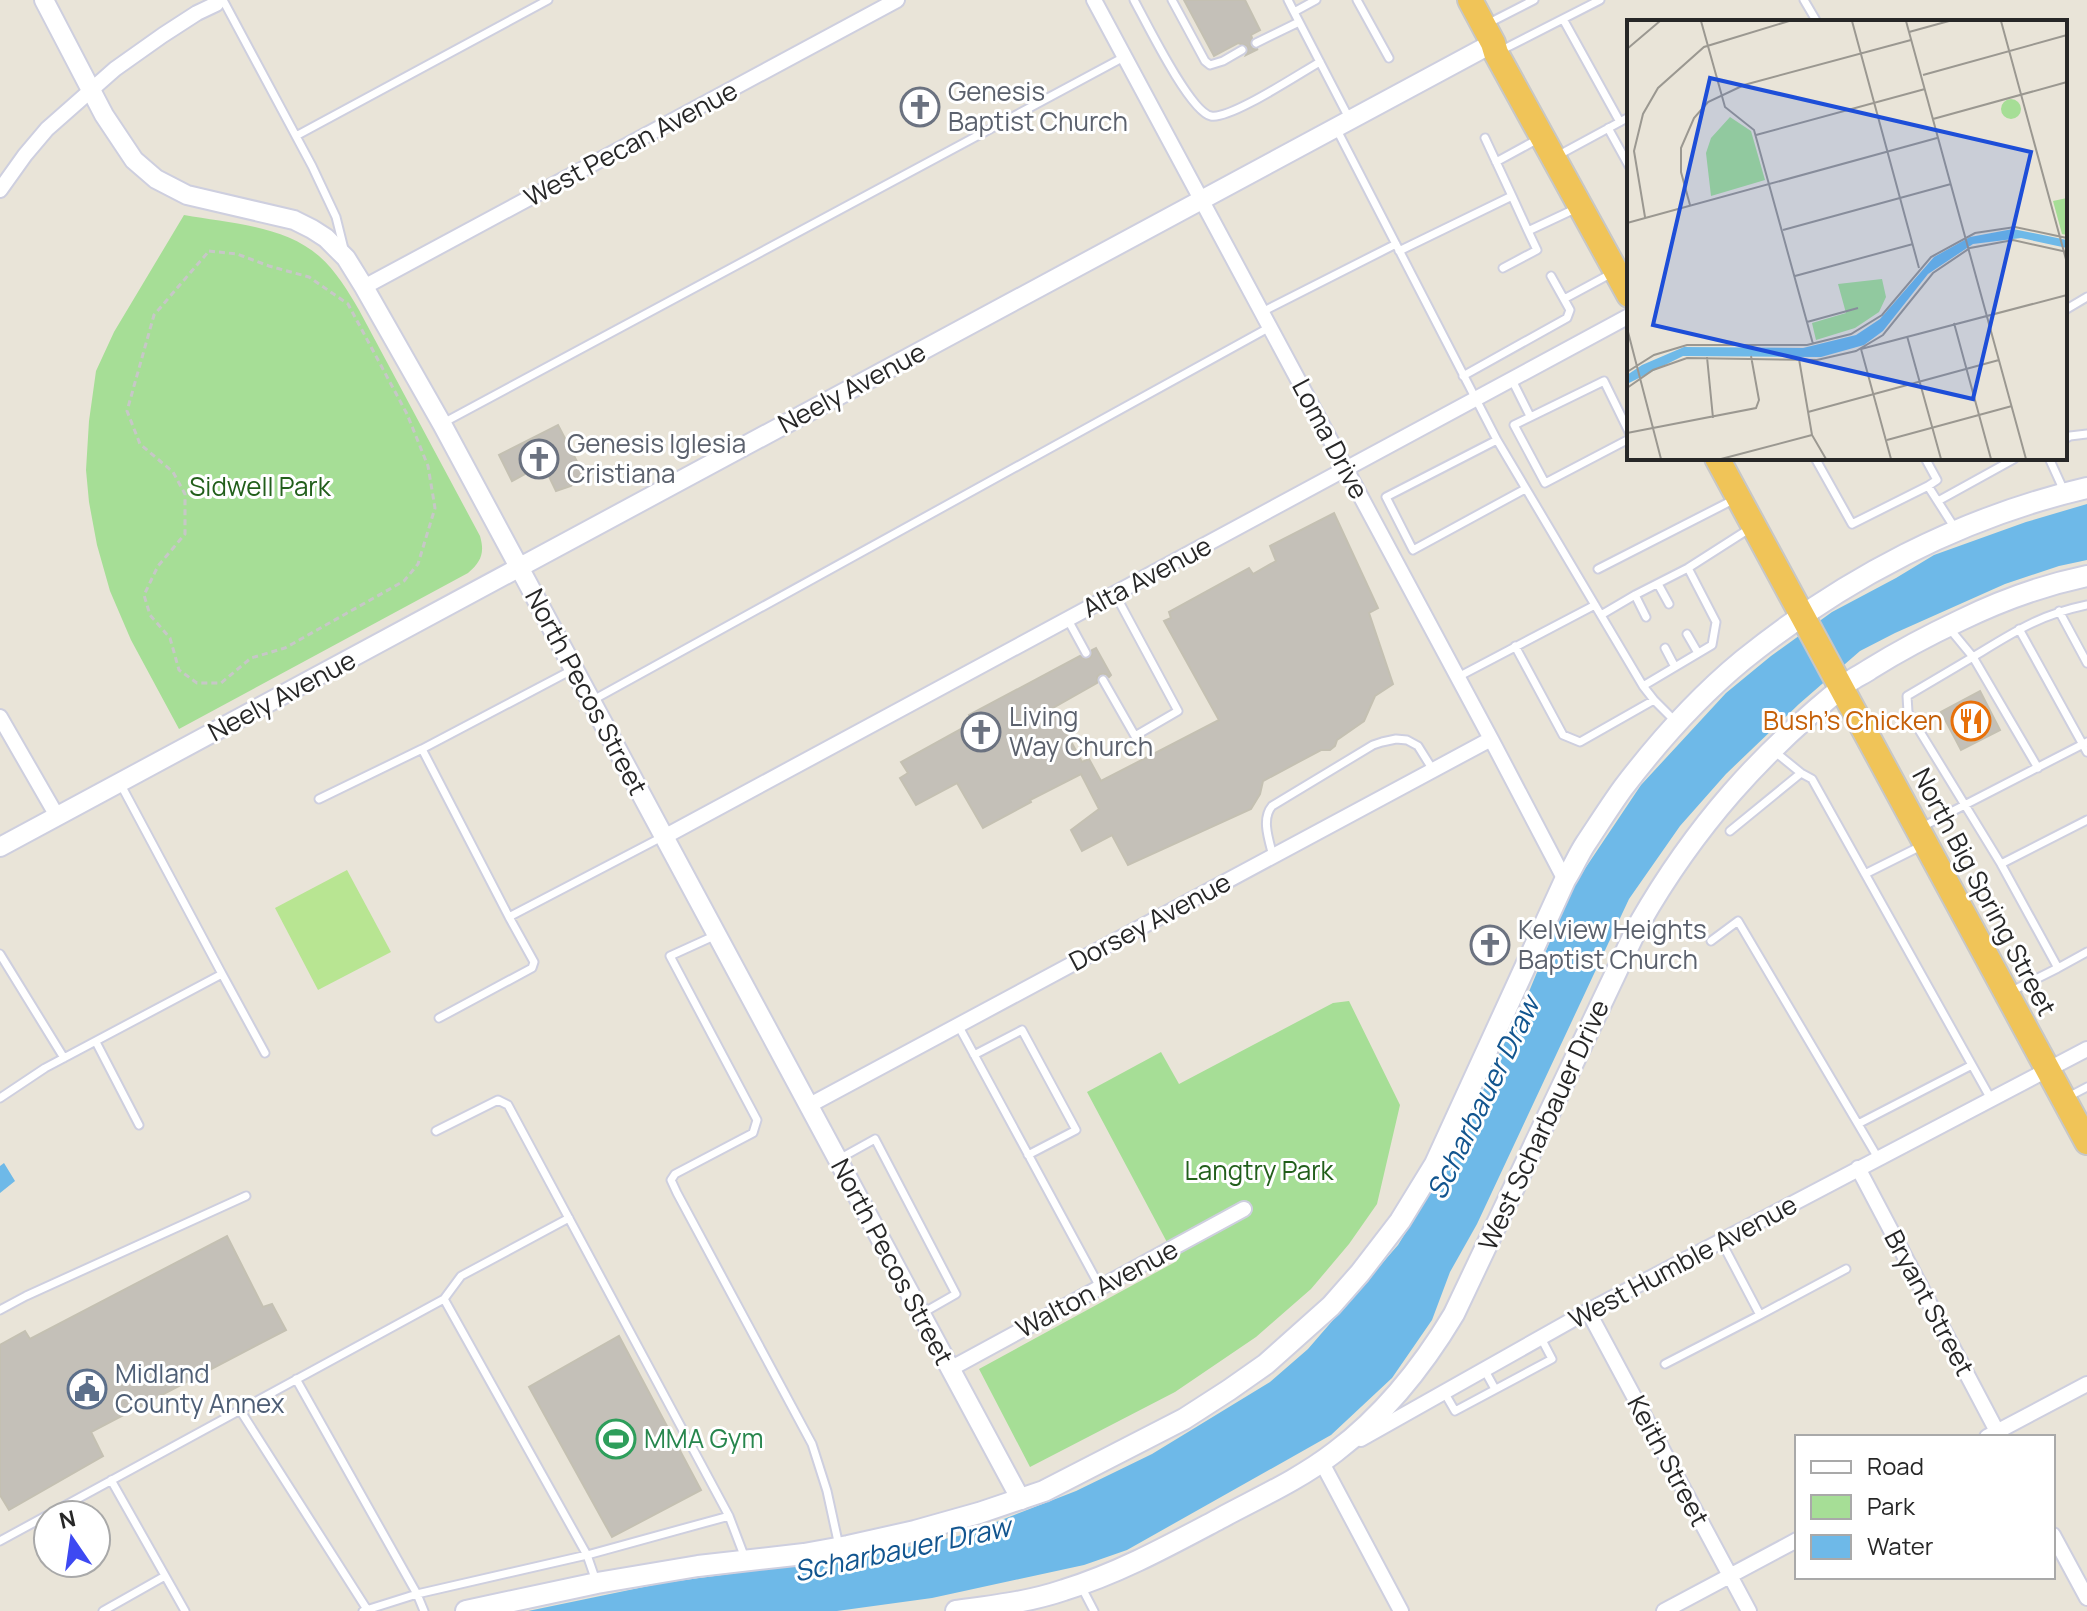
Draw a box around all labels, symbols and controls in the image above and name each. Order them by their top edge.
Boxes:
inset map [1627,20,2067,460]
street label: West Pecan Avenue [518,72,743,215]
place label: Genesis Baptist Church [948,73,1128,139]
church icon: Genesis Baptist Church [899,86,941,128]
street label: Neely Avenue [771,333,932,441]
street label: Loma Drive [1284,372,1378,505]
place label: Genesis Iglesia Cristiana [567,425,746,491]
church icon: Genesis Iglesia Cristiana [518,438,560,480]
park label: Sidwell Park [189,468,332,504]
street label: Alta Avenue [1076,527,1217,625]
street label: North Pecos Street [517,582,657,801]
street label: Neely Avenue [201,641,362,749]
place label: Living Way Church [1009,698,1153,764]
restaurant icon: Bush's Chicken [1950,700,1992,742]
place label: Bush's Chicken [1763,702,1943,738]
church icon: Living Way Church [960,711,1002,753]
street label: North Big Spring Street [1904,761,2065,1022]
street label: Dorsey Avenue [1062,863,1237,979]
place label: Kelview Heights Baptist Church [1518,911,1707,977]
church icon: Kelview Heights Baptist Church [1469,924,1511,966]
water label: Scharbauer Draw [1417,987,1549,1205]
street label: West Scharbauer Drive [1469,993,1617,1256]
street label: North Pecos Street [823,1152,963,1371]
park label: Langtry Park [1185,1152,1335,1188]
street label: West Humble Avenue [1562,1186,1803,1336]
street label: Bryant Street [1876,1223,1983,1382]
street label: Walton Avenue [1009,1230,1184,1346]
place label: Midland County Annex [115,1355,285,1421]
public building icon: Midland County Annex [66,1368,108,1410]
street label: Keith Street [1619,1389,1718,1532]
sports icon: MMA Gym [595,1418,637,1460]
place label: MMA Gym [644,1420,763,1456]
legend [1795,1435,2055,1579]
text: Road [1867,1449,1924,1482]
text: Park [1867,1489,1916,1522]
north arrow [32,1499,112,1579]
text: N [56,1503,79,1536]
water label: Scharbauer Draw [790,1506,1017,1590]
text: Water [1867,1529,1934,1562]

